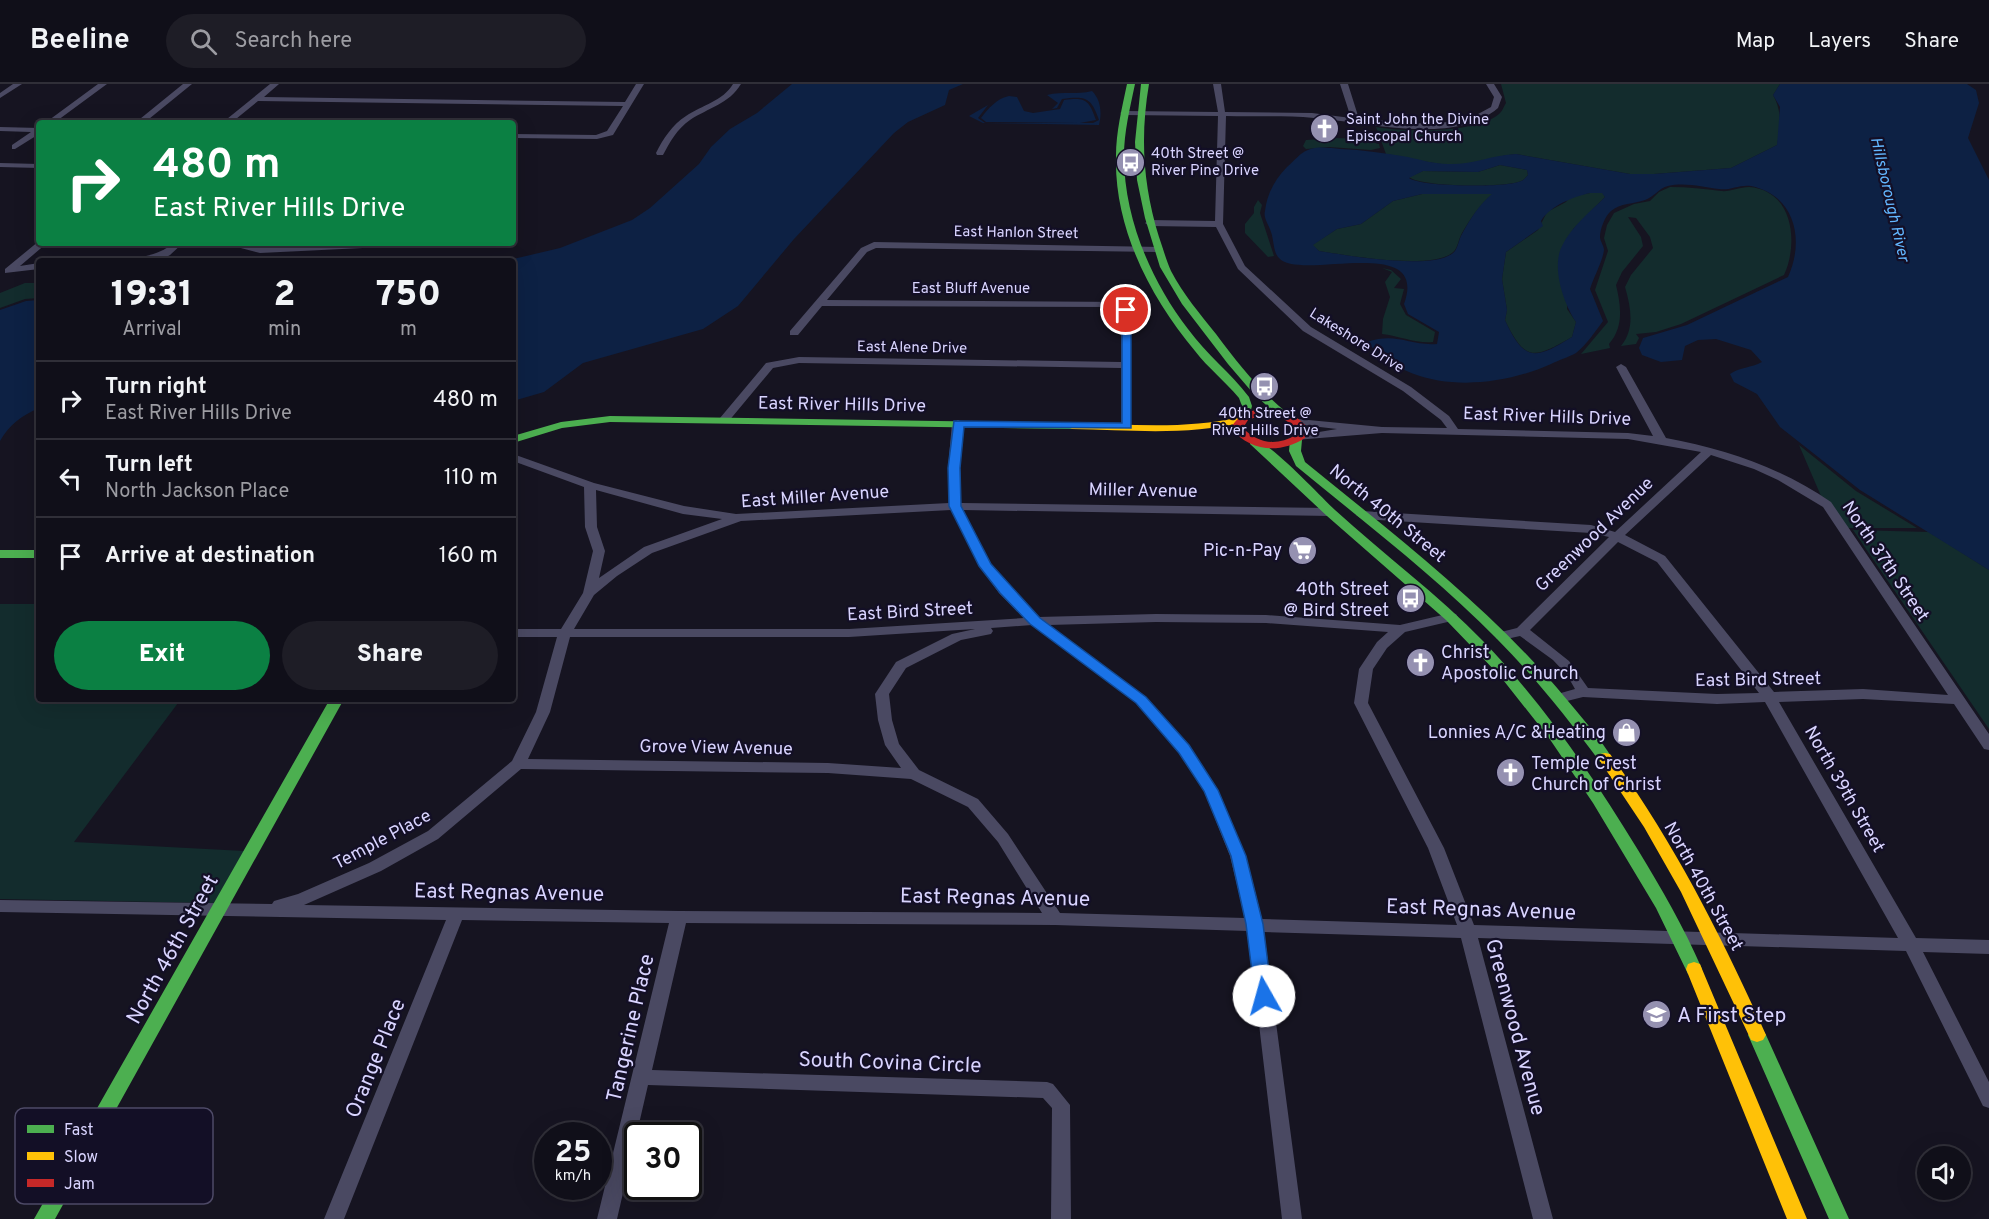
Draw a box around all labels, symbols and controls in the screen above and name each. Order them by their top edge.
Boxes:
search box [166,14,586,68]
text: Beeline [30,23,130,59]
icon: search [187,25,220,58]
text: Search here [235,28,352,55]
text: Map [1736,28,1775,55]
text: Layers [1808,28,1871,55]
text: Share [1904,28,1959,55]
place label: Saint John the Divine Episcopal Church [1346,111,1489,147]
church icon: Saint John the Divine Episcopal Church [1309,112,1341,144]
water label: Hillsborough River [1865,135,1914,266]
text: 480 m [153,140,281,193]
icon: right [54,144,132,222]
place label: 40th Street @ River Pine Drive [1151,145,1259,181]
bus stop icon: 40th Street @ River Pine Drive [1114,146,1146,178]
text: East River Hills Drive [153,192,405,226]
street label: East Hanlon Street [953,223,1079,244]
text: 19:31 [111,273,193,319]
text: 2 [274,273,296,319]
text: 750 [376,273,441,319]
street label: East Bluff Avenue [912,280,1030,299]
pin [1100,284,1151,335]
icon: arrive [1109,293,1142,326]
street label: Lakeshore Drive [1305,305,1407,378]
text: Arrival [122,317,182,343]
text: min [268,317,301,343]
text: m [400,317,417,343]
street label: East Alene Drive [857,338,967,359]
bus stop icon: 40th Street @ River Hills Drive [1249,370,1281,402]
text: Turn right [105,374,207,401]
icon: right [54,384,87,417]
text: 480 m [433,387,498,414]
street label: East River Hills Drive [758,393,926,418]
text: East River Hills Drive [105,401,292,427]
street label: East River Hills Drive [1463,403,1631,432]
place label: 40th Street @ River Hills Drive [1211,405,1319,441]
text: Turn left [105,452,193,479]
street label: North 40th Street [1324,460,1450,568]
icon: left [54,462,87,495]
text: 110 m [444,465,498,492]
street label: Greenwood Avenue [1531,473,1659,598]
text: North Jackson Place [105,479,289,505]
street label: Miller Avenue [1088,479,1198,504]
street label: East Miller Avenue [740,481,890,514]
street label: North 37th Street [1836,497,1934,627]
supermarket icon: Pic-n-Pay [1287,534,1319,566]
icon: arrive [54,540,87,573]
place label: Pic-n-Pay [1203,540,1282,563]
text: Arrive at destination [105,543,315,570]
text: 160 m [439,543,498,570]
place label: 40th Street @ Bird Street [1283,579,1389,623]
bus stop icon: 40th Street @ Bird Street [1394,583,1426,615]
street label: East Bird Street [846,598,974,627]
button: Exit [54,621,270,690]
button: Share [282,621,498,690]
place label: Christ Apostolic Church [1441,642,1579,686]
church icon: Christ Apostolic Church [1404,646,1436,678]
street label: East Bird Street [1695,668,1821,693]
shop icon: Lonnies A/C &Heating [1611,716,1643,748]
place label: Lonnies A/C &Heating [1428,722,1606,745]
street label: North 39th Street [1798,722,1889,857]
street label: Grove View Avenue [639,736,793,761]
place label: Temple Crest Church of Christ [1531,753,1662,797]
church icon: Temple Crest Church of Christ [1494,757,1526,789]
street label: Temple Place [330,805,436,876]
street label: North 40th Street [1658,818,1748,955]
street label: North 46th Street [121,870,226,1029]
street label: East Regnas Avenue [414,878,604,909]
street label: East Regnas Avenue [900,883,1090,914]
street label: East Regnas Avenue [1385,894,1576,927]
street label: Greenwood Avenue [1478,936,1551,1119]
street label: Tangerine Place [601,952,662,1105]
position arrow [1232,964,1296,1028]
street label: Orange Place [340,995,413,1122]
school or university icon: A First Step [1640,999,1672,1031]
place label: A First Step [1677,1003,1786,1030]
street label: South Covina Circle [798,1047,982,1080]
legend [15,1108,213,1204]
text: Fast [64,1121,94,1141]
speed limit sign: 30 [624,1122,702,1200]
text: 25 [555,1135,591,1172]
map controls [1917,1146,1971,1200]
button: sound [1917,1146,1971,1200]
text: Slow [64,1148,98,1168]
text: km/h [555,1167,591,1186]
text: Jam [64,1175,95,1195]

